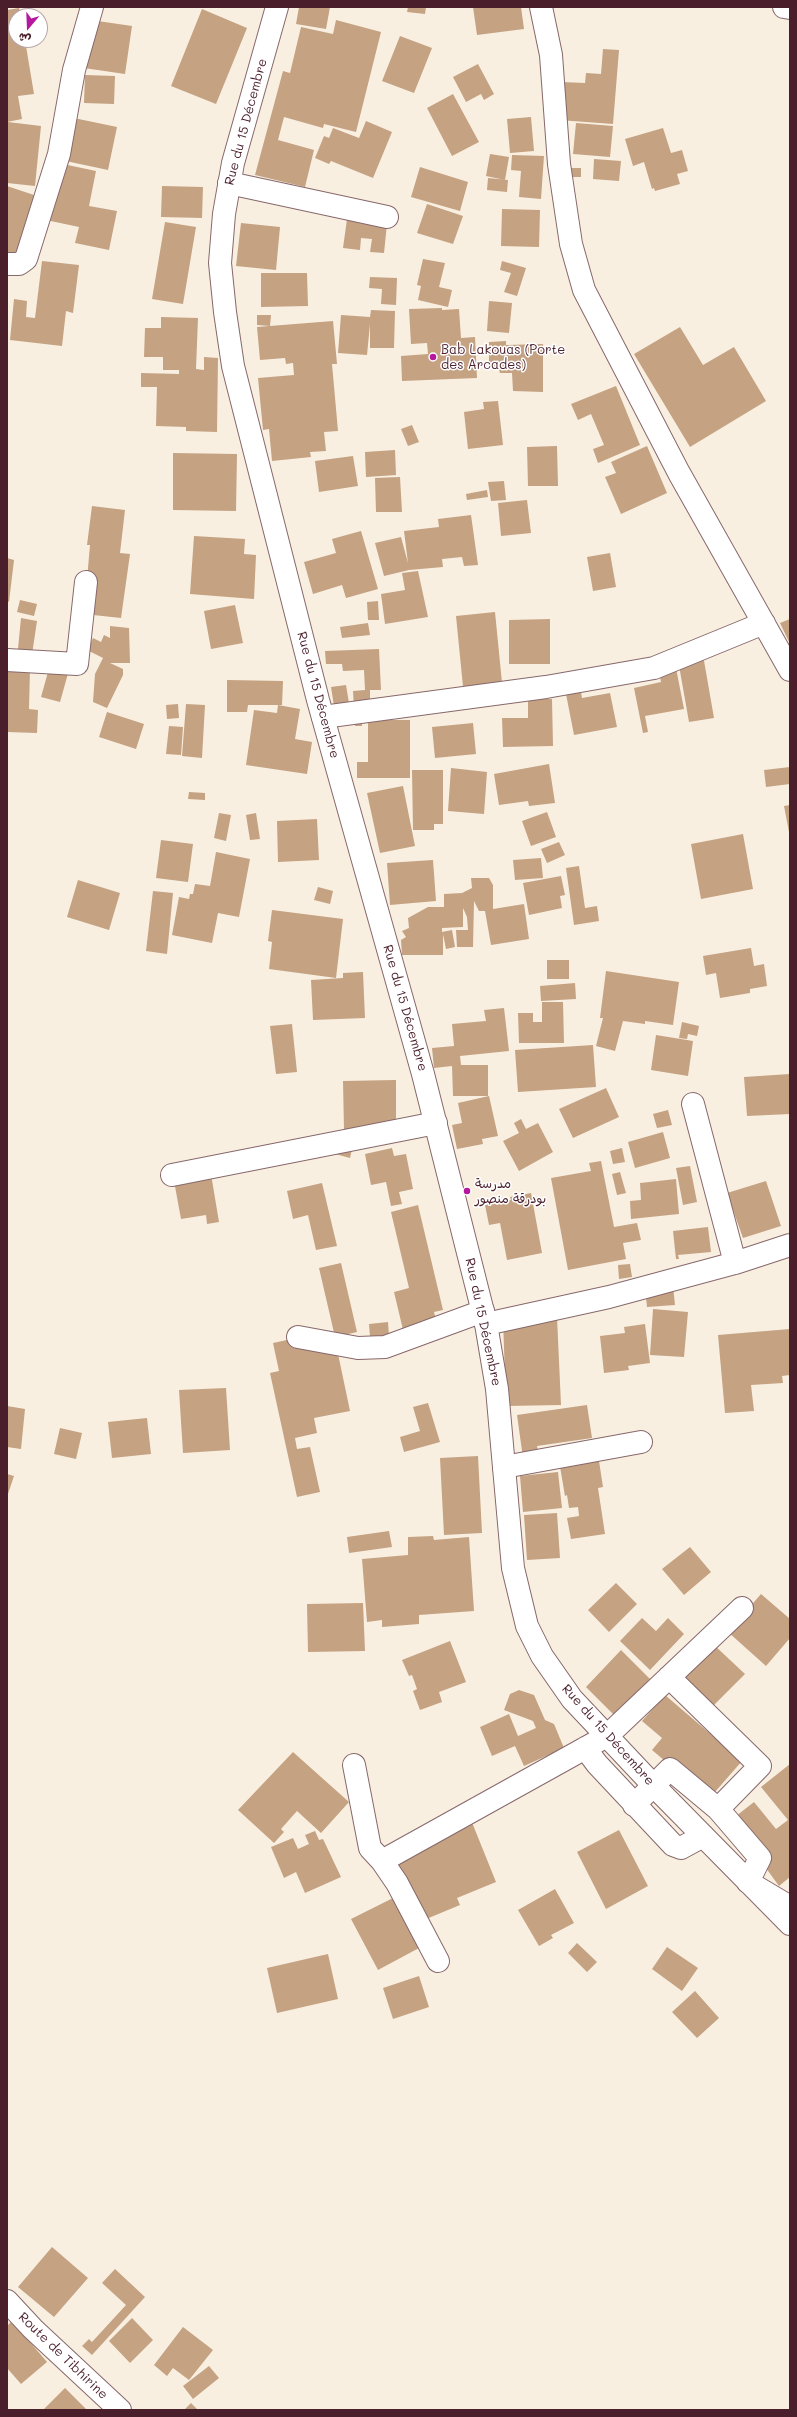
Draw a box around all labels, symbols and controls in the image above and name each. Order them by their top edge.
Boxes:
north arrow [8,8,48,48]
text: ش [16,30,32,48]
street label: Rue du 15 Décembre [222,57,270,187]
place label: Bab Lakouas (Porte des Arcades) [441,342,565,373]
marker: Bab Lakouas (Porte des Arcades) [428,352,438,362]
street label: Rue du 15 Décembre [294,630,342,760]
street label: Rue du 15 Décembre [380,943,430,1073]
place label: مدرسة بودرقة منصور [475,1176,546,1207]
marker: مدرسة بودرقة منصور [462,1186,472,1196]
street label: Rue du 15 Décembre [462,1257,504,1387]
street label: Rue du 15 Décembre [559,1681,657,1789]
street label: Route de Tibhirine [15,2309,111,2403]

